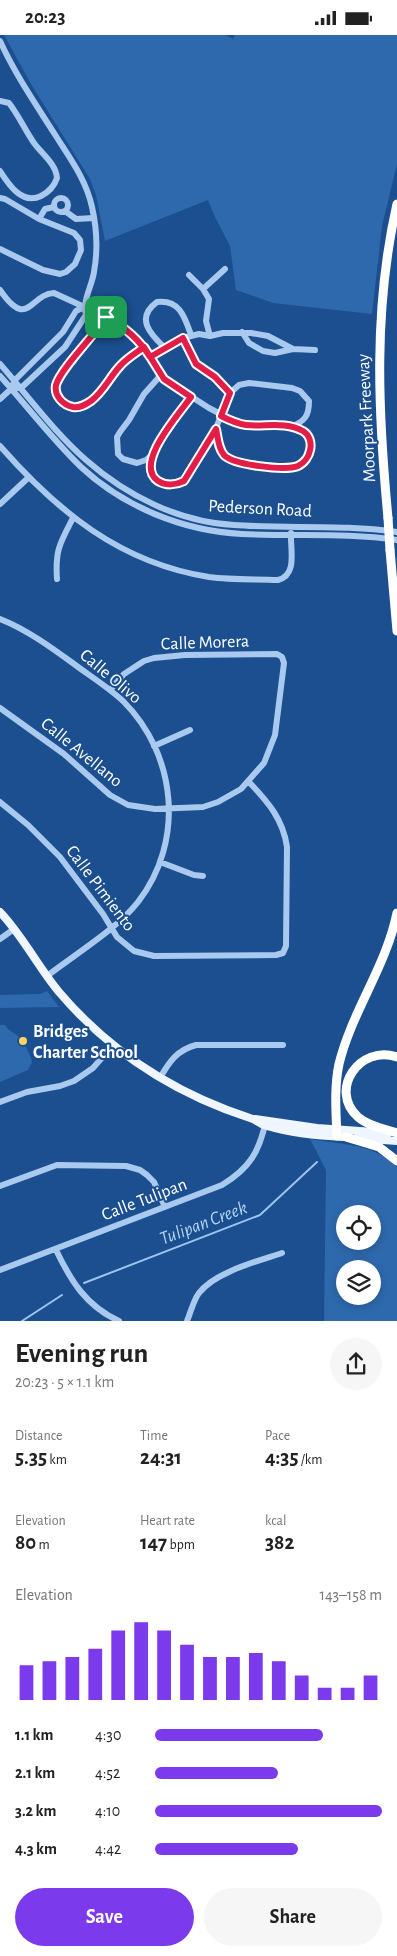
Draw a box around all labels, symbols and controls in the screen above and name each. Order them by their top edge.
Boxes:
text: 20:23 [25,8,65,27]
pin [85,296,127,338]
icon: arrive [92,303,120,331]
street label: Moorpark Freeway [355,353,379,483]
street label: Pederson Road [208,497,312,521]
street label: Calle Morera [161,632,250,654]
street label: Calle Olivo [76,646,145,708]
street label: Calle Avellano [37,715,126,791]
street label: Calle Pimiento [62,842,138,935]
place label: Bridges Charter School [33,1023,138,1062]
marker: Bridges Charter School [17,1035,29,1047]
street label: Calle Tulipan [99,1175,190,1224]
water label: Tulipan Creek [157,1198,250,1249]
map controls [336,1205,381,1305]
button: locate [336,1205,381,1250]
button: layers [336,1260,381,1305]
button: share [330,1338,382,1390]
text: Evening run [15,1340,148,1368]
text: 20:23 · 5 × 1.1 km [15,1374,114,1390]
text: Distance [15,1429,62,1443]
text: Time [140,1429,168,1443]
text: Pace [265,1429,290,1443]
text: 5.35 [15,1447,47,1468]
text: 24:31 [140,1447,182,1468]
text: 4:35 [265,1447,299,1468]
text: km [47,1453,67,1467]
text: /km [299,1453,322,1467]
text: Elevation [15,1514,66,1528]
text: Heart rate [140,1514,195,1528]
text: kcal [265,1514,286,1528]
text: 80 [15,1532,36,1553]
text: 147 [140,1532,167,1553]
text: 382 [265,1532,294,1553]
text: m [36,1538,50,1552]
text: bpm [167,1538,195,1552]
text: Elevation [15,1587,73,1603]
text: 143–158 m [319,1587,382,1603]
text: 1.1 km [15,1727,53,1743]
text: 4:30 [95,1727,121,1743]
text: 2.1 km [15,1765,55,1781]
text: 4:52 [95,1765,120,1781]
text: 3.2 km [15,1803,56,1819]
text: 4:10 [95,1803,120,1819]
text: 4.3 km [15,1841,57,1857]
text: 4:42 [95,1841,121,1857]
button: Save [15,1888,194,1946]
button: Share [204,1888,382,1946]

